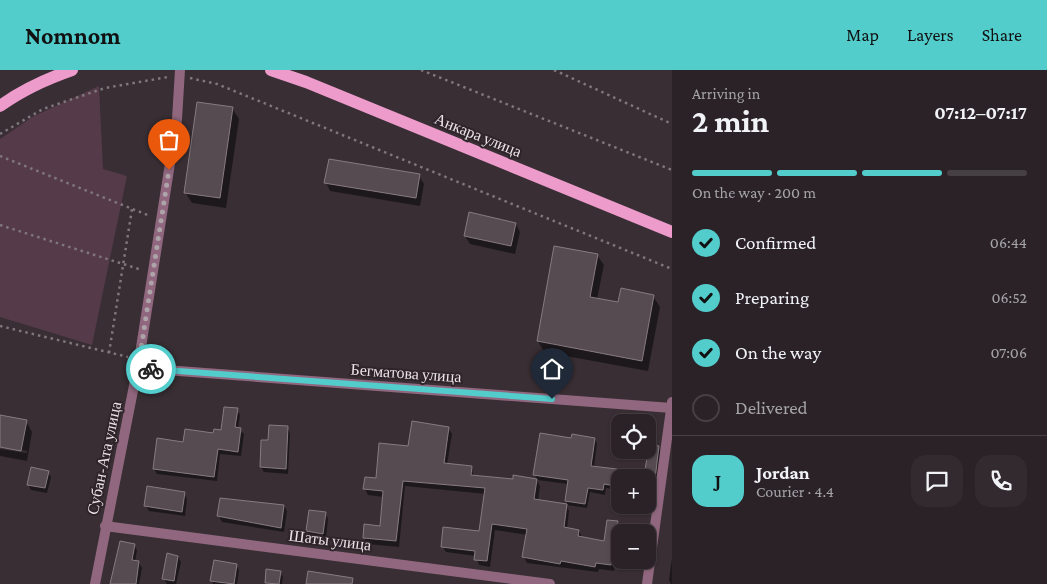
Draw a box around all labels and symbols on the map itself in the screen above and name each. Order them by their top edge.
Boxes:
street label: Анкара улица [432,110,524,161]
pin [148,119,190,170]
courier [126,344,176,394]
pin [531,348,573,399]
street label: Бегматова улица [350,361,462,386]
street label: Субан-Ата улица [84,400,125,516]
street label: Шаты улица [288,527,372,554]

